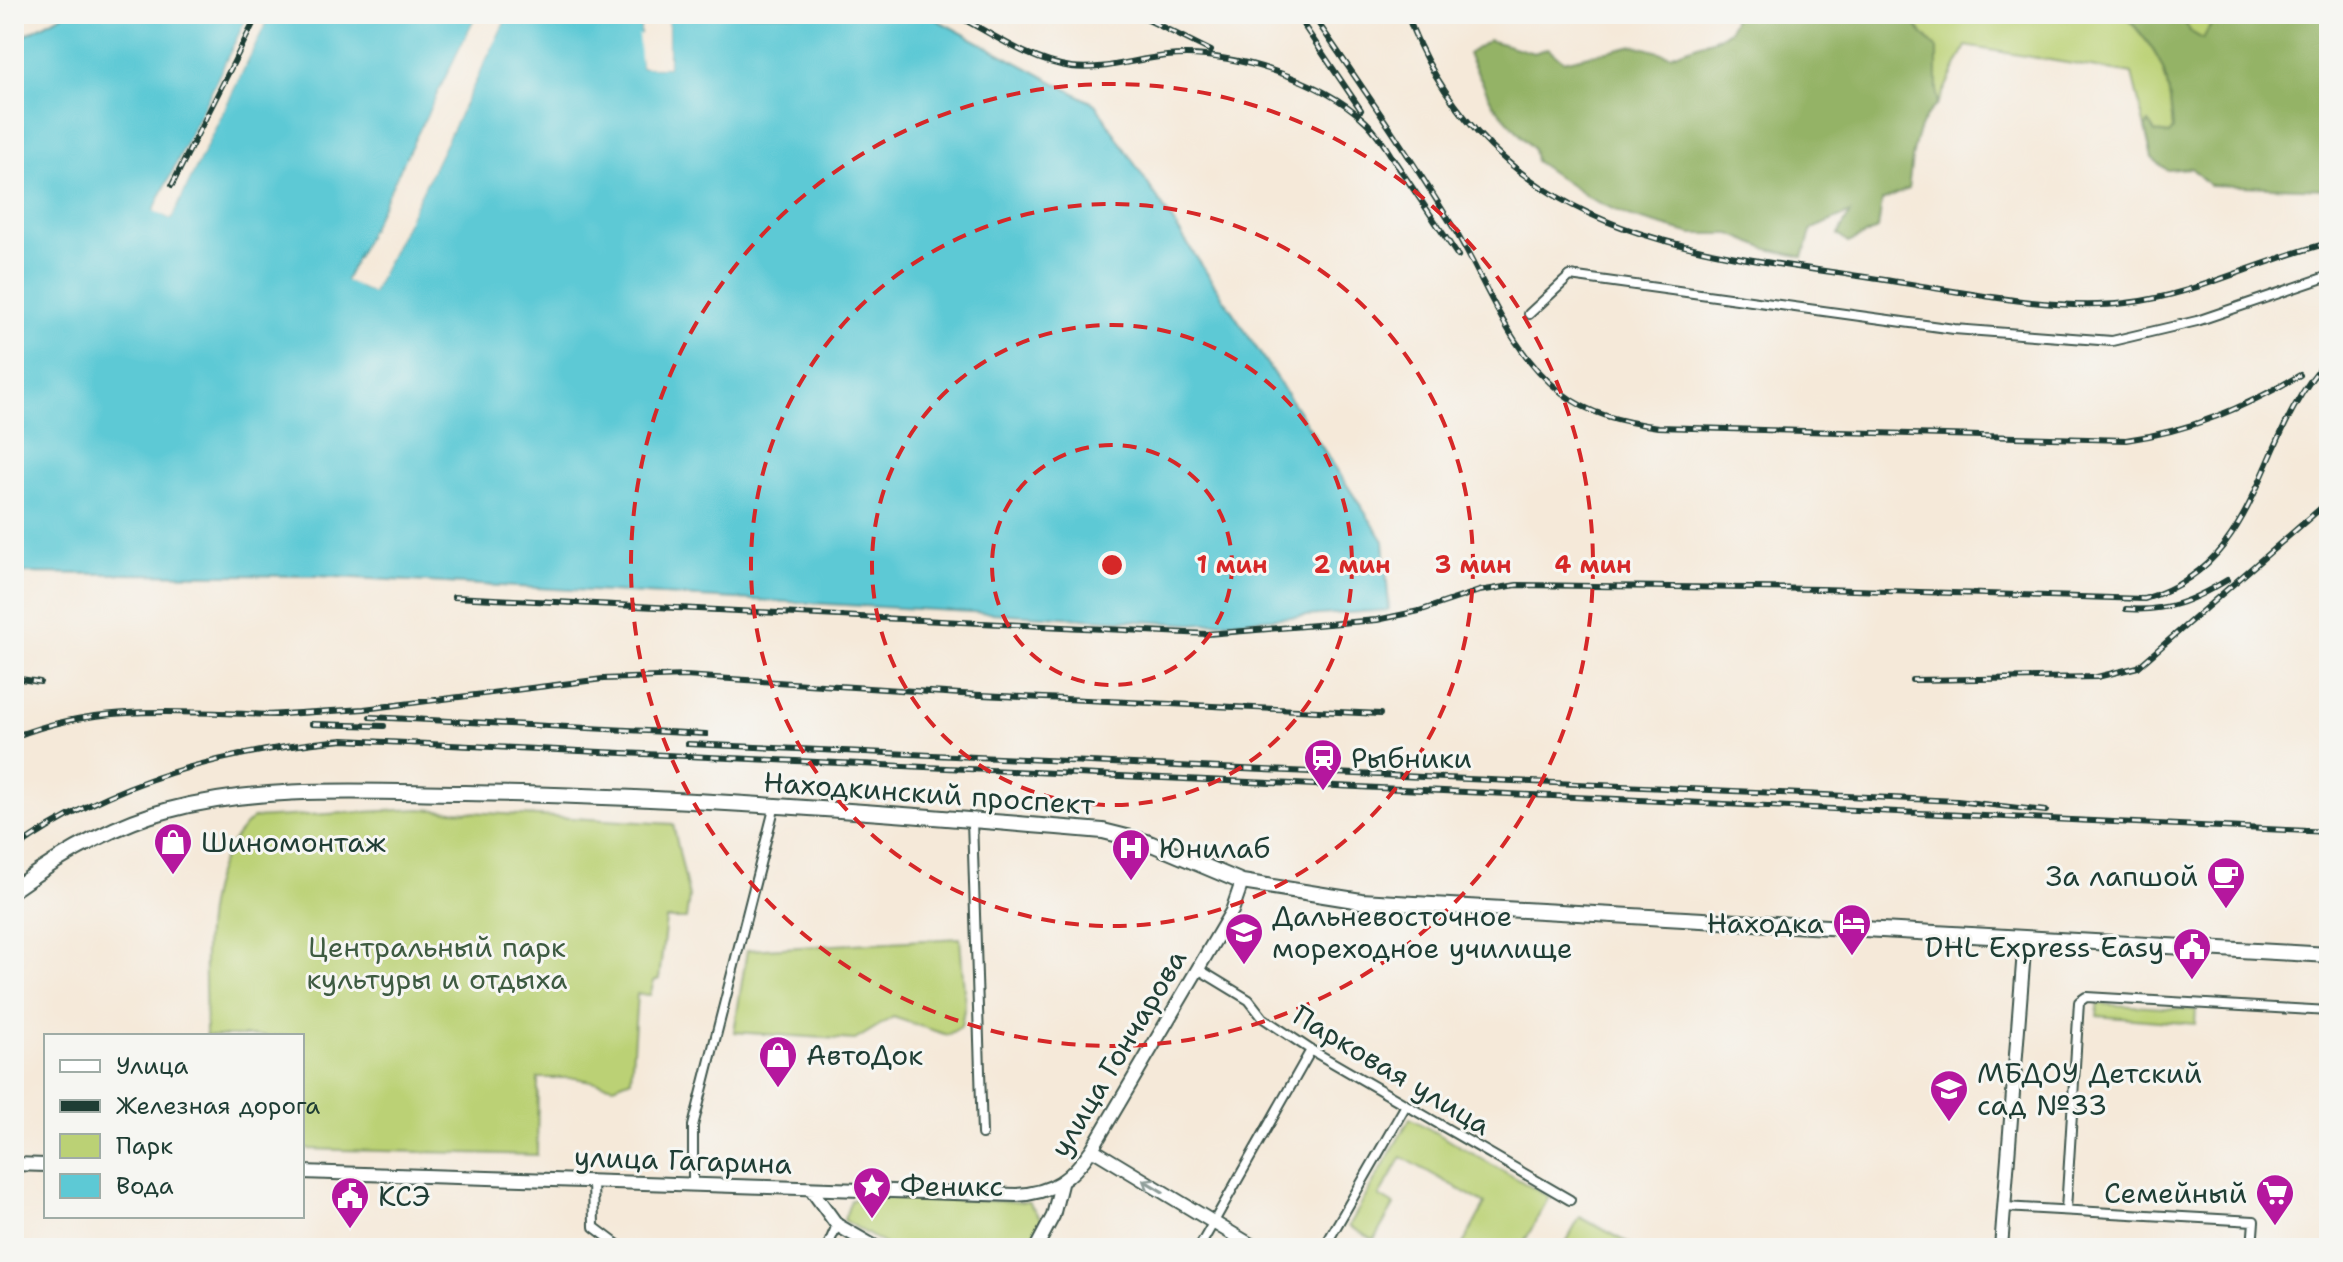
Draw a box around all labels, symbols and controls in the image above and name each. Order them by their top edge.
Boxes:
text: 1 мин [1196,549,1268,581]
text: 2 мин [1314,549,1391,581]
text: 3 мин [1435,549,1512,581]
text: 4 мин [1555,549,1632,581]
centre of rings [1098,551,1126,579]
station icon: Рыбники [1302,737,1344,792]
place label: Рыбники [1351,739,1472,777]
street label: Находкинский проспект [762,762,1097,824]
shop icon: Шиномонтаж [152,821,194,876]
place label: Шиномонтаж [201,823,386,861]
hospital icon: Юнилаб [1110,827,1152,882]
place label: Юнилаб [1159,829,1270,867]
cafe icon: За лапшой [2205,855,2247,910]
place label: За лапшой [2046,857,2198,895]
place label: Дальневосточное мореходное училище [1272,897,1573,967]
hotel icon: Находка [1831,902,1873,957]
place label: Находка [1707,904,1824,942]
school or university icon: Дальневосточное мореходное училище [1223,911,1265,966]
public building icon: DHL Express Easy [2171,926,2213,981]
park label: Центральный парк культуры и отдыха [306,928,568,998]
place label: DHL Express Easy [1925,928,2164,966]
street label: улица Гончарова [1041,942,1195,1164]
street label: Парковая улица [1286,996,1498,1144]
legend [44,1034,304,1218]
shop icon: АвтоДок [757,1034,799,1089]
place label: АвтоДок [806,1036,923,1074]
text: Улица [116,1050,189,1082]
place label: МБДОУ Детский сад №33 [1977,1054,2202,1124]
school or university icon: МБДОУ Детский сад №33 [1928,1068,1970,1123]
text: Железная дорога [116,1090,320,1122]
text: Парк [116,1130,173,1162]
street label: улица Гагарина [573,1137,793,1183]
place icon: Феникс [851,1165,893,1220]
place label: Феникс [900,1167,1003,1205]
text: Вода [116,1170,174,1202]
supermarket icon: Семейный [2254,1172,2296,1227]
place label: Семейный [2104,1174,2247,1212]
public building icon: КСЭ [329,1175,371,1230]
place label: КСЭ [378,1177,430,1215]
one-way arrow [1142,1178,1165,1194]

